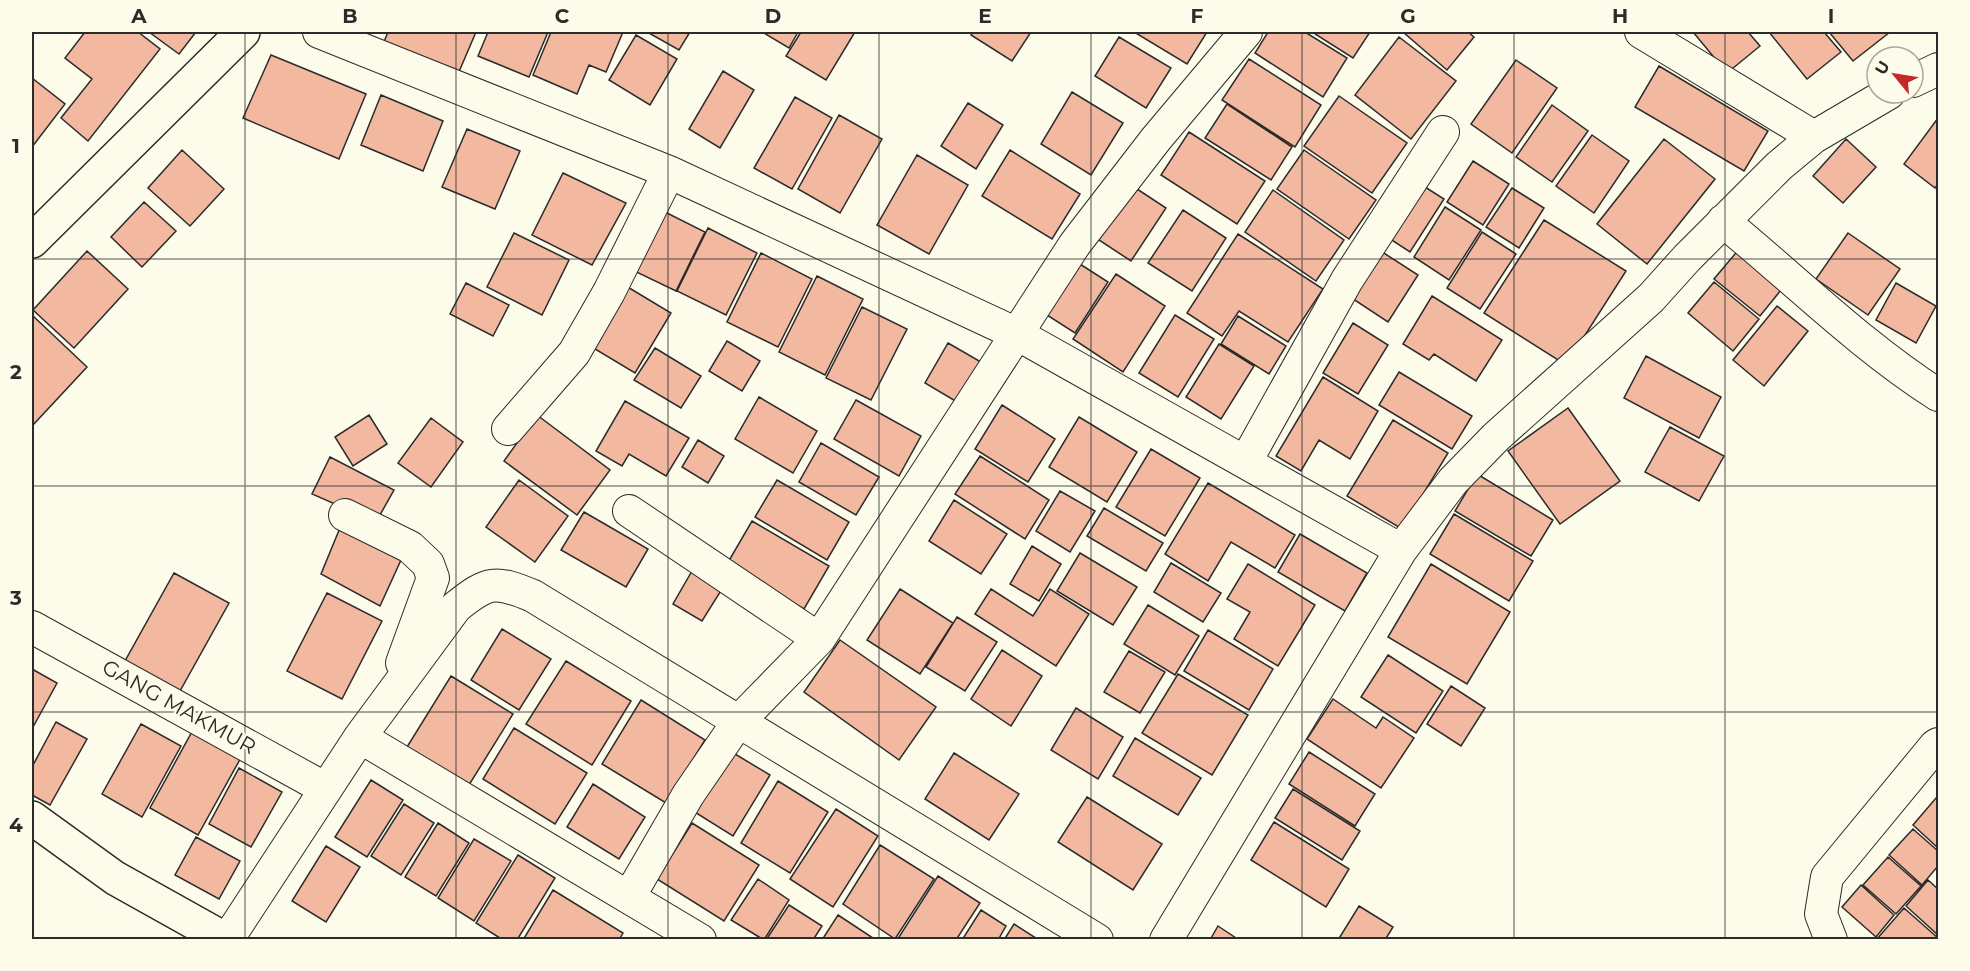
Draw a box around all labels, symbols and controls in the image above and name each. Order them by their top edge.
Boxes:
text: A [130,4,147,28]
text: B [342,4,358,28]
text: C [555,4,570,28]
text: D [765,4,781,28]
text: E [978,4,992,28]
text: F [1191,4,1204,28]
text: G [1400,4,1416,28]
text: H [1612,4,1628,28]
text: I [1828,4,1834,28]
north arrow [1865,45,1925,105]
text: U [1871,58,1894,78]
text: 1 [12,134,20,158]
text: 2 [10,360,22,384]
text: 3 [9,586,22,610]
street label: GANG MAKMUR [98,654,261,759]
text: 4 [9,813,23,837]

